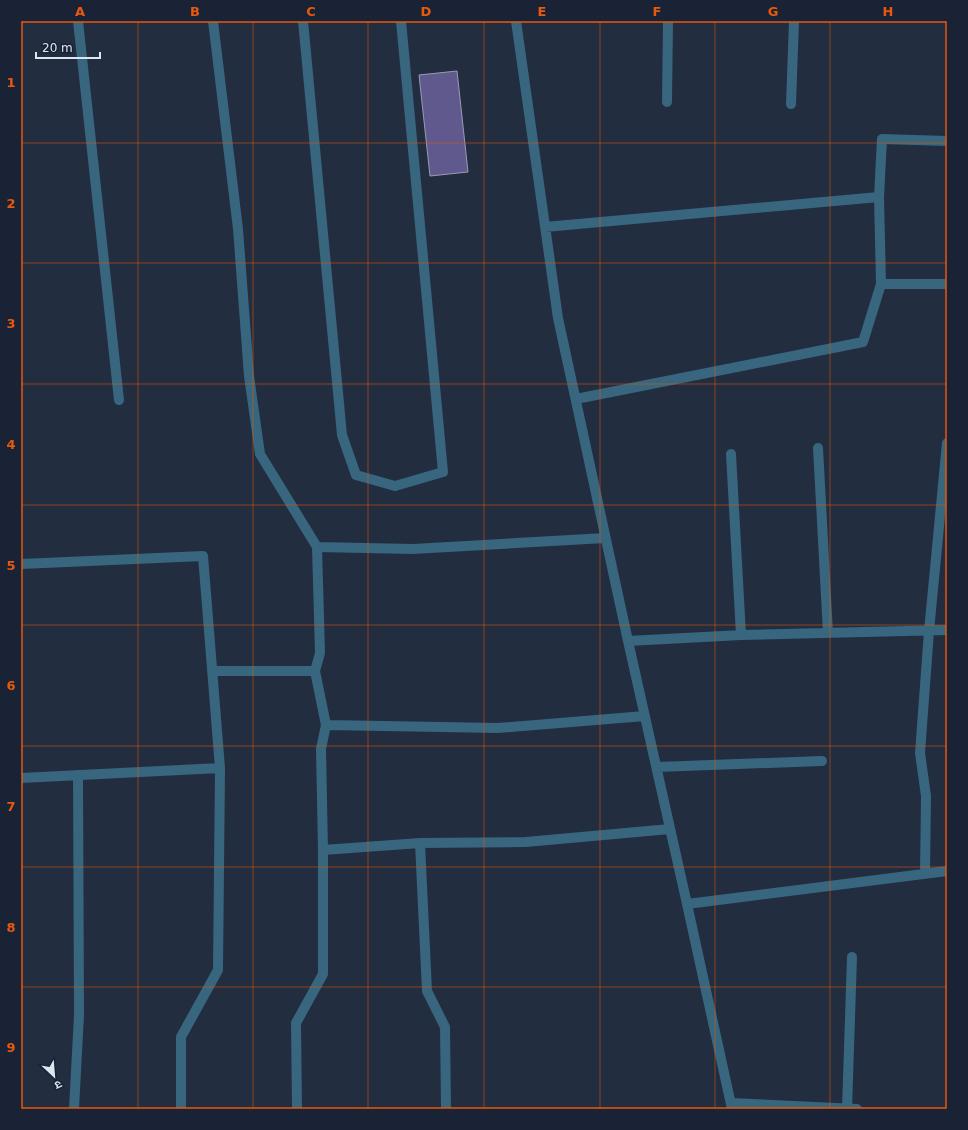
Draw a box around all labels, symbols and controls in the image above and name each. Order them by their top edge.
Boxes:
text: A [75,4,85,19]
text: B [190,4,200,19]
text: C [306,4,316,19]
text: D [421,4,432,19]
text: E [538,4,546,19]
text: F [653,4,661,19]
text: G [768,4,778,19]
text: H [883,4,893,19]
scale bar [36,34,100,60]
text: 20 m [42,41,73,55]
text: 1 [6,75,16,90]
text: 2 [6,196,16,211]
text: 3 [6,316,16,331]
text: 4 [6,437,16,452]
text: 5 [6,558,16,573]
text: 6 [6,678,16,693]
text: 7 [6,799,16,814]
text: 8 [6,920,16,935]
text: 9 [6,1040,16,1055]
north arrow [34,1056,74,1096]
text: उ [52,1077,64,1092]

